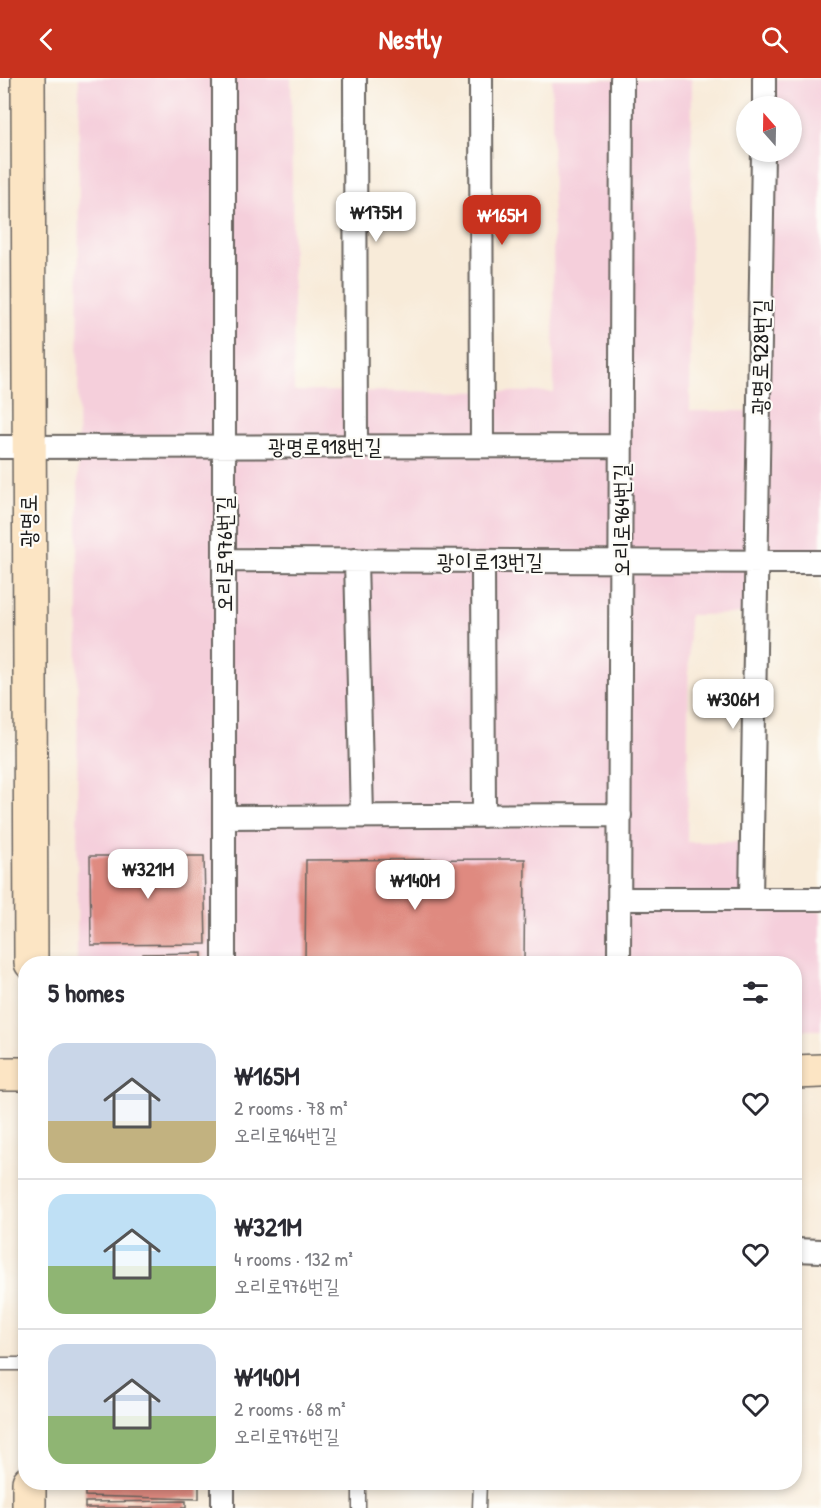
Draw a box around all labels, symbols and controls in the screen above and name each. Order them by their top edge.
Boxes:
text: Nestly [379,21,442,57]
icon: back [30,23,63,56]
icon: search [758,23,791,56]
north arrow [736,96,802,162]
map controls [736,96,802,162]
pin: ₩175M [334,192,418,243]
pin: ₩165M [460,195,544,246]
text: ₩175M [350,198,402,225]
text: ₩165M [477,201,527,228]
street label: 광명로928번길 [744,298,776,415]
street label: 광명로918번길 [268,431,382,461]
street label: 오리로964번길 [606,463,636,577]
street label: 광명로 [13,494,43,548]
street label: 오리로976번길 [209,496,239,612]
street label: 광이로13번길 [437,546,543,576]
pin: ₩306M [691,679,775,730]
text: ₩306M [707,685,759,712]
pin: ₩321M [106,849,190,900]
text: ₩321M [122,855,174,882]
pin: ₩140M [373,860,457,911]
text: ₩140M [390,866,440,893]
text: 5 homes [48,975,124,1010]
icon: filters [739,976,772,1009]
text: ₩165M [234,1058,300,1093]
icon: home [96,1067,168,1139]
icon: heart [739,1087,772,1120]
text: 2 rooms · 78 m² [234,1094,348,1121]
text: 오리로964번길 [234,1121,337,1148]
text: ₩321M [234,1209,302,1244]
icon: home [96,1218,168,1290]
icon: heart [739,1238,772,1271]
text: 4 rooms · 132 m² [234,1245,353,1272]
text: 오리로976번길 [234,1272,340,1299]
text: ₩140M [234,1359,300,1394]
icon: home [96,1368,168,1440]
icon: heart [739,1388,772,1421]
text: 2 rooms · 68 m² [234,1395,346,1422]
text: 오리로976번길 [234,1422,340,1449]

